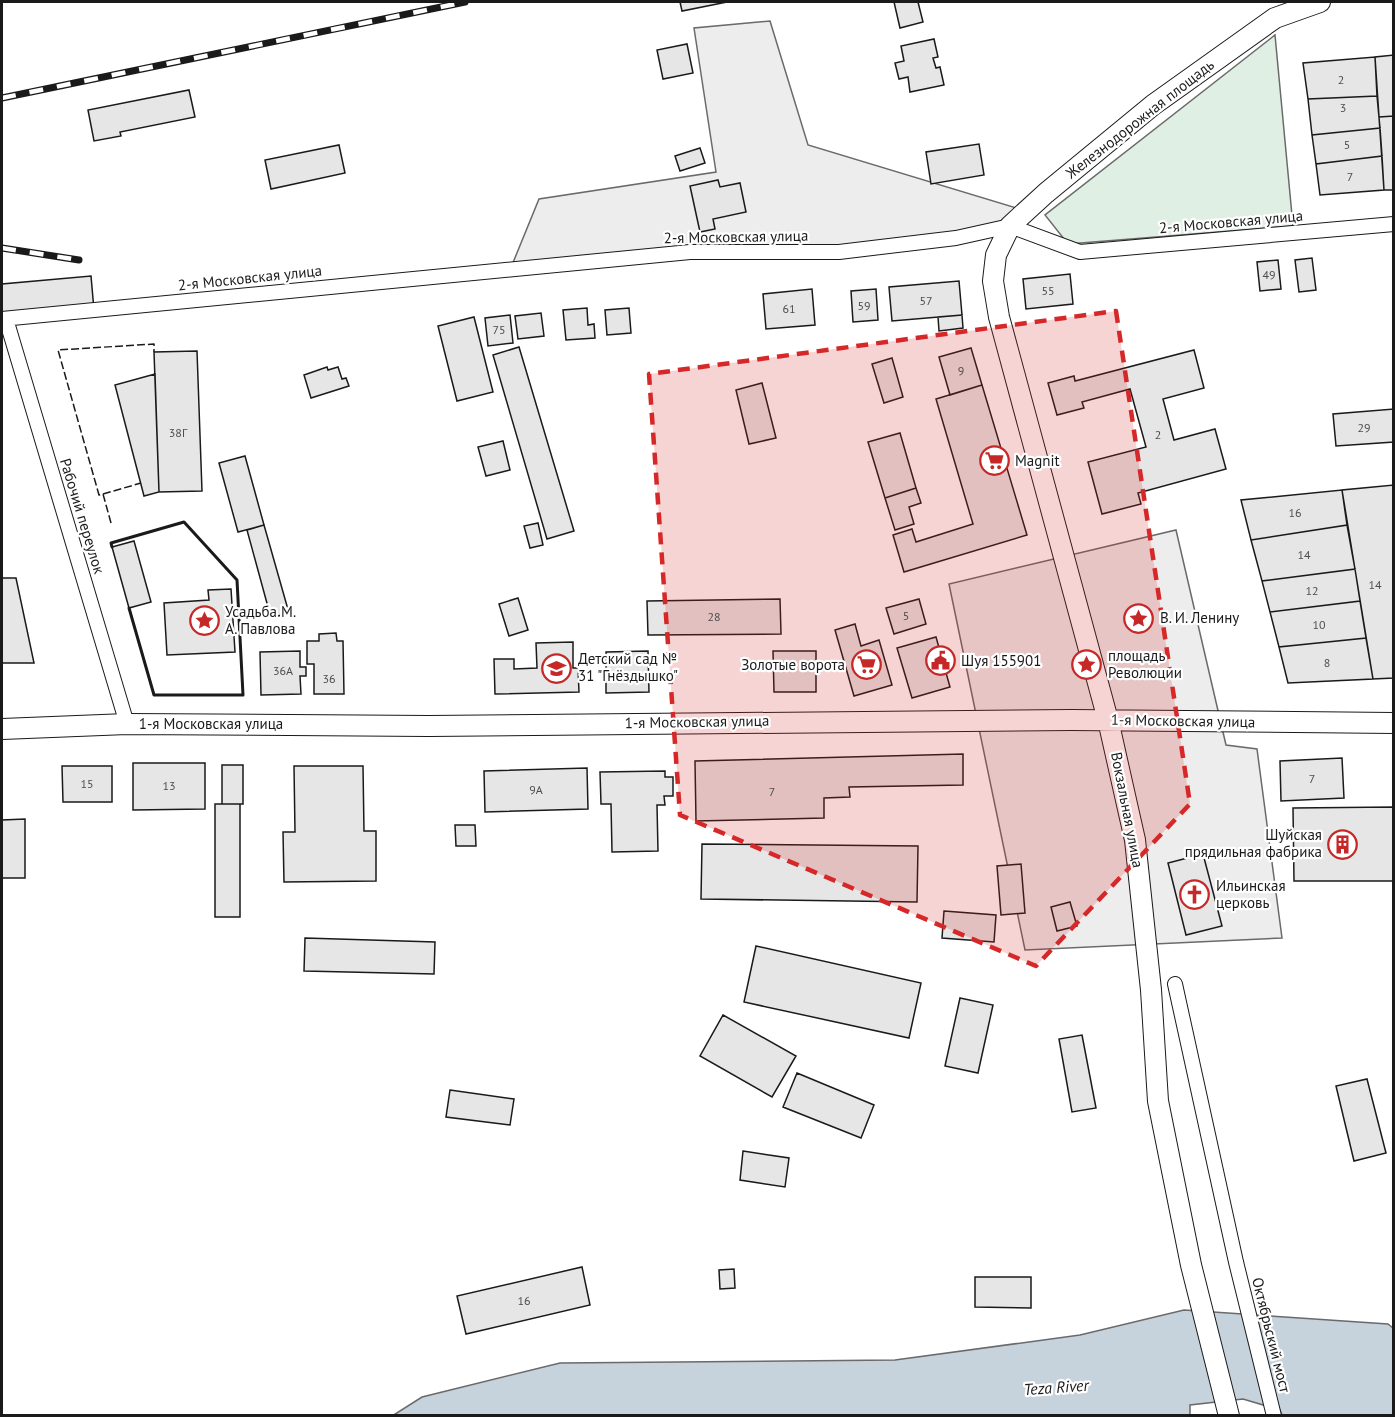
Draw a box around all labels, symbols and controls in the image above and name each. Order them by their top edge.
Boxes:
street label: Железнодорожная площадь [1061,55,1218,183]
house number: 2 [1338,72,1344,87]
house number: 3 [1340,100,1346,115]
house number: 5 [1344,137,1350,152]
house number: 7 [1347,169,1353,184]
street label: 2-я Московская улица [1158,206,1304,237]
street label: 2-я Московская улица [664,226,808,247]
street label: 2-я Московская улица [177,260,323,295]
house number: 49 [1262,267,1276,282]
house number: 55 [1041,283,1055,298]
house number: 57 [919,293,933,308]
house number: 59 [857,298,871,313]
house number: 61 [782,301,796,316]
house number: 75 [492,322,506,337]
house number: 9 [958,363,964,378]
house number: 29 [1357,420,1371,435]
house number: 38Г [169,425,188,440]
house number: 2 [1155,427,1161,442]
supermarket icon: Magnit [978,445,1010,477]
place label: Magnit [1015,451,1060,470]
street label: Рабочий переулок [56,456,109,577]
house number: 16 [1288,505,1302,520]
house number: 14 [1297,547,1311,562]
house number: 14 [1368,577,1382,592]
house number: 12 [1305,583,1319,598]
place label: Усадьба М. А. Павлова [225,602,296,638]
place icon: В. И. Ленину [1123,602,1155,634]
place icon: Усадьба М. А. Павлова [188,605,220,637]
house number: 5 [903,608,909,623]
place label: В. И. Ленину [1160,608,1239,627]
house number: 28 [707,609,721,624]
house number: 10 [1312,617,1326,632]
public building icon: Шуя 155901 [924,645,956,677]
place label: площадь Революции [1108,646,1182,682]
place label: Детский сад № 31 "Гнёздышко" [578,649,678,685]
supermarket icon: Золотые ворота [850,649,882,681]
place icon: площадь Революции [1071,649,1103,681]
place label: Шуя 155901 [961,651,1041,670]
school or university icon: Детский сад № 31 "Гнёздышко" [541,652,573,684]
place label: Золотые ворота [741,655,845,674]
house number: 8 [1324,655,1330,670]
house number: 36А [273,663,293,678]
house number: 36 [322,671,336,686]
street label: 1-я Московская улица [1111,710,1255,731]
street label: 1-я Московская улица [625,711,769,732]
street label: 1-я Московская улица [139,714,283,733]
street label: Вокзальная улица [1107,750,1148,869]
house number: 7 [1309,771,1315,786]
house number: 15 [80,776,94,791]
house number: 13 [162,778,176,793]
house number: 9А [529,782,543,797]
house number: 7 [769,784,775,799]
place label: Шуйская прядильная фабрика [1185,825,1322,861]
building icon: Шуйская прядильная фабрика [1327,828,1359,860]
place label: Ильинская церковь [1216,876,1286,912]
church icon: Ильинская церковь [1179,879,1211,911]
street label: Октябрьский мост [1248,1275,1295,1394]
house number: 16 [517,1293,531,1308]
water label: Teza River [1023,1375,1091,1399]

